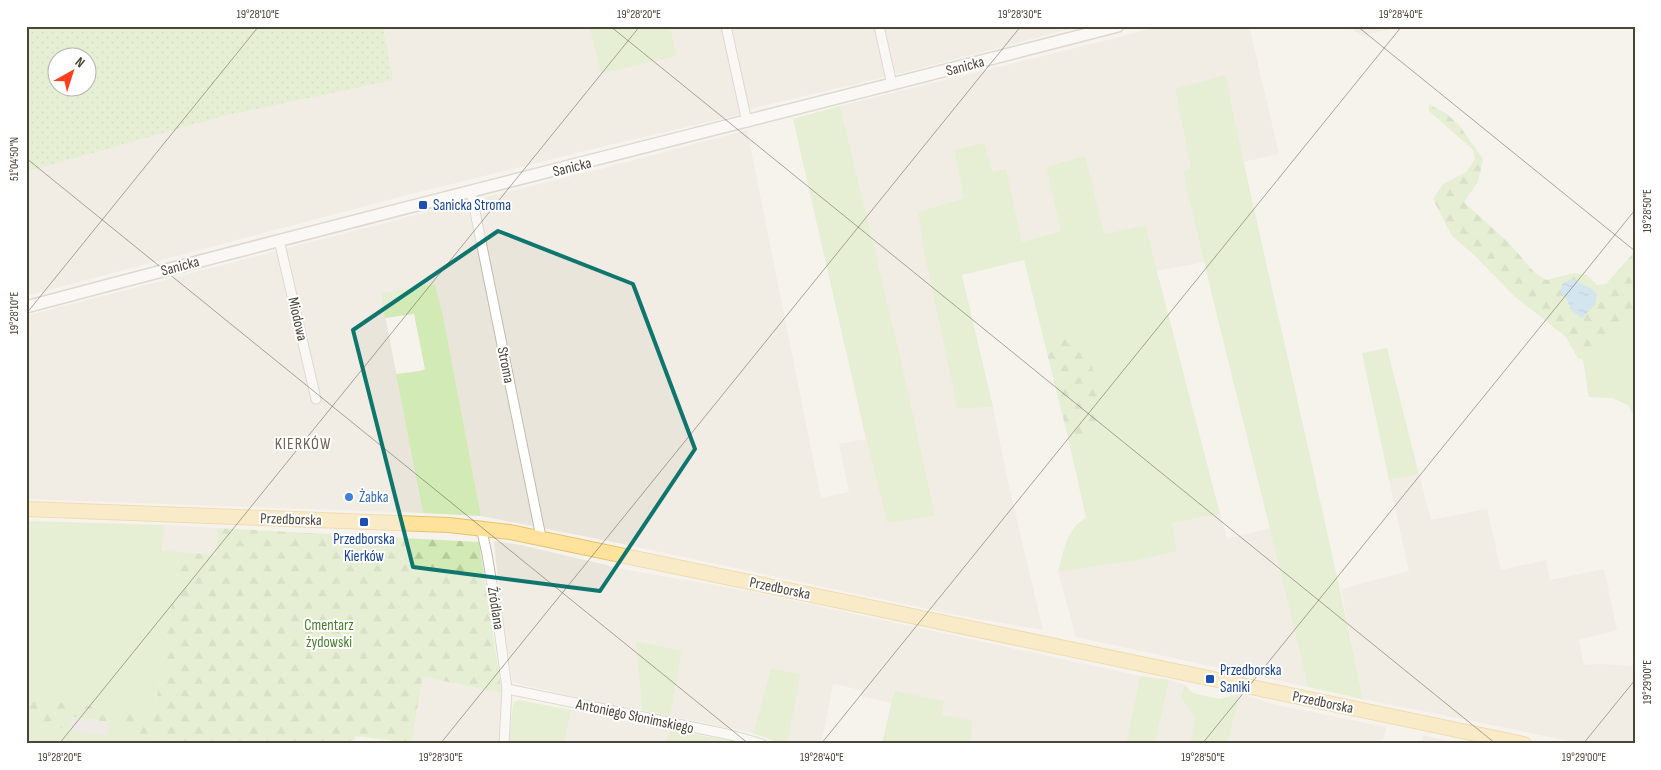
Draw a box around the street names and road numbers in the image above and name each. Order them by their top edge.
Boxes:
street label: Sanicka [944,52,987,81]
street label: Sanicka [551,154,594,181]
street label: Sanicka [159,252,202,281]
street label: Miodowa [283,295,312,343]
street label: Stroma [493,345,518,385]
street label: Przedborska [260,509,322,530]
street label: Przedborska [748,573,812,604]
street label: Źródlana [483,585,508,631]
street label: Przedborska [1291,687,1355,718]
street label: Antoniego Słonimskiego [573,695,696,738]

